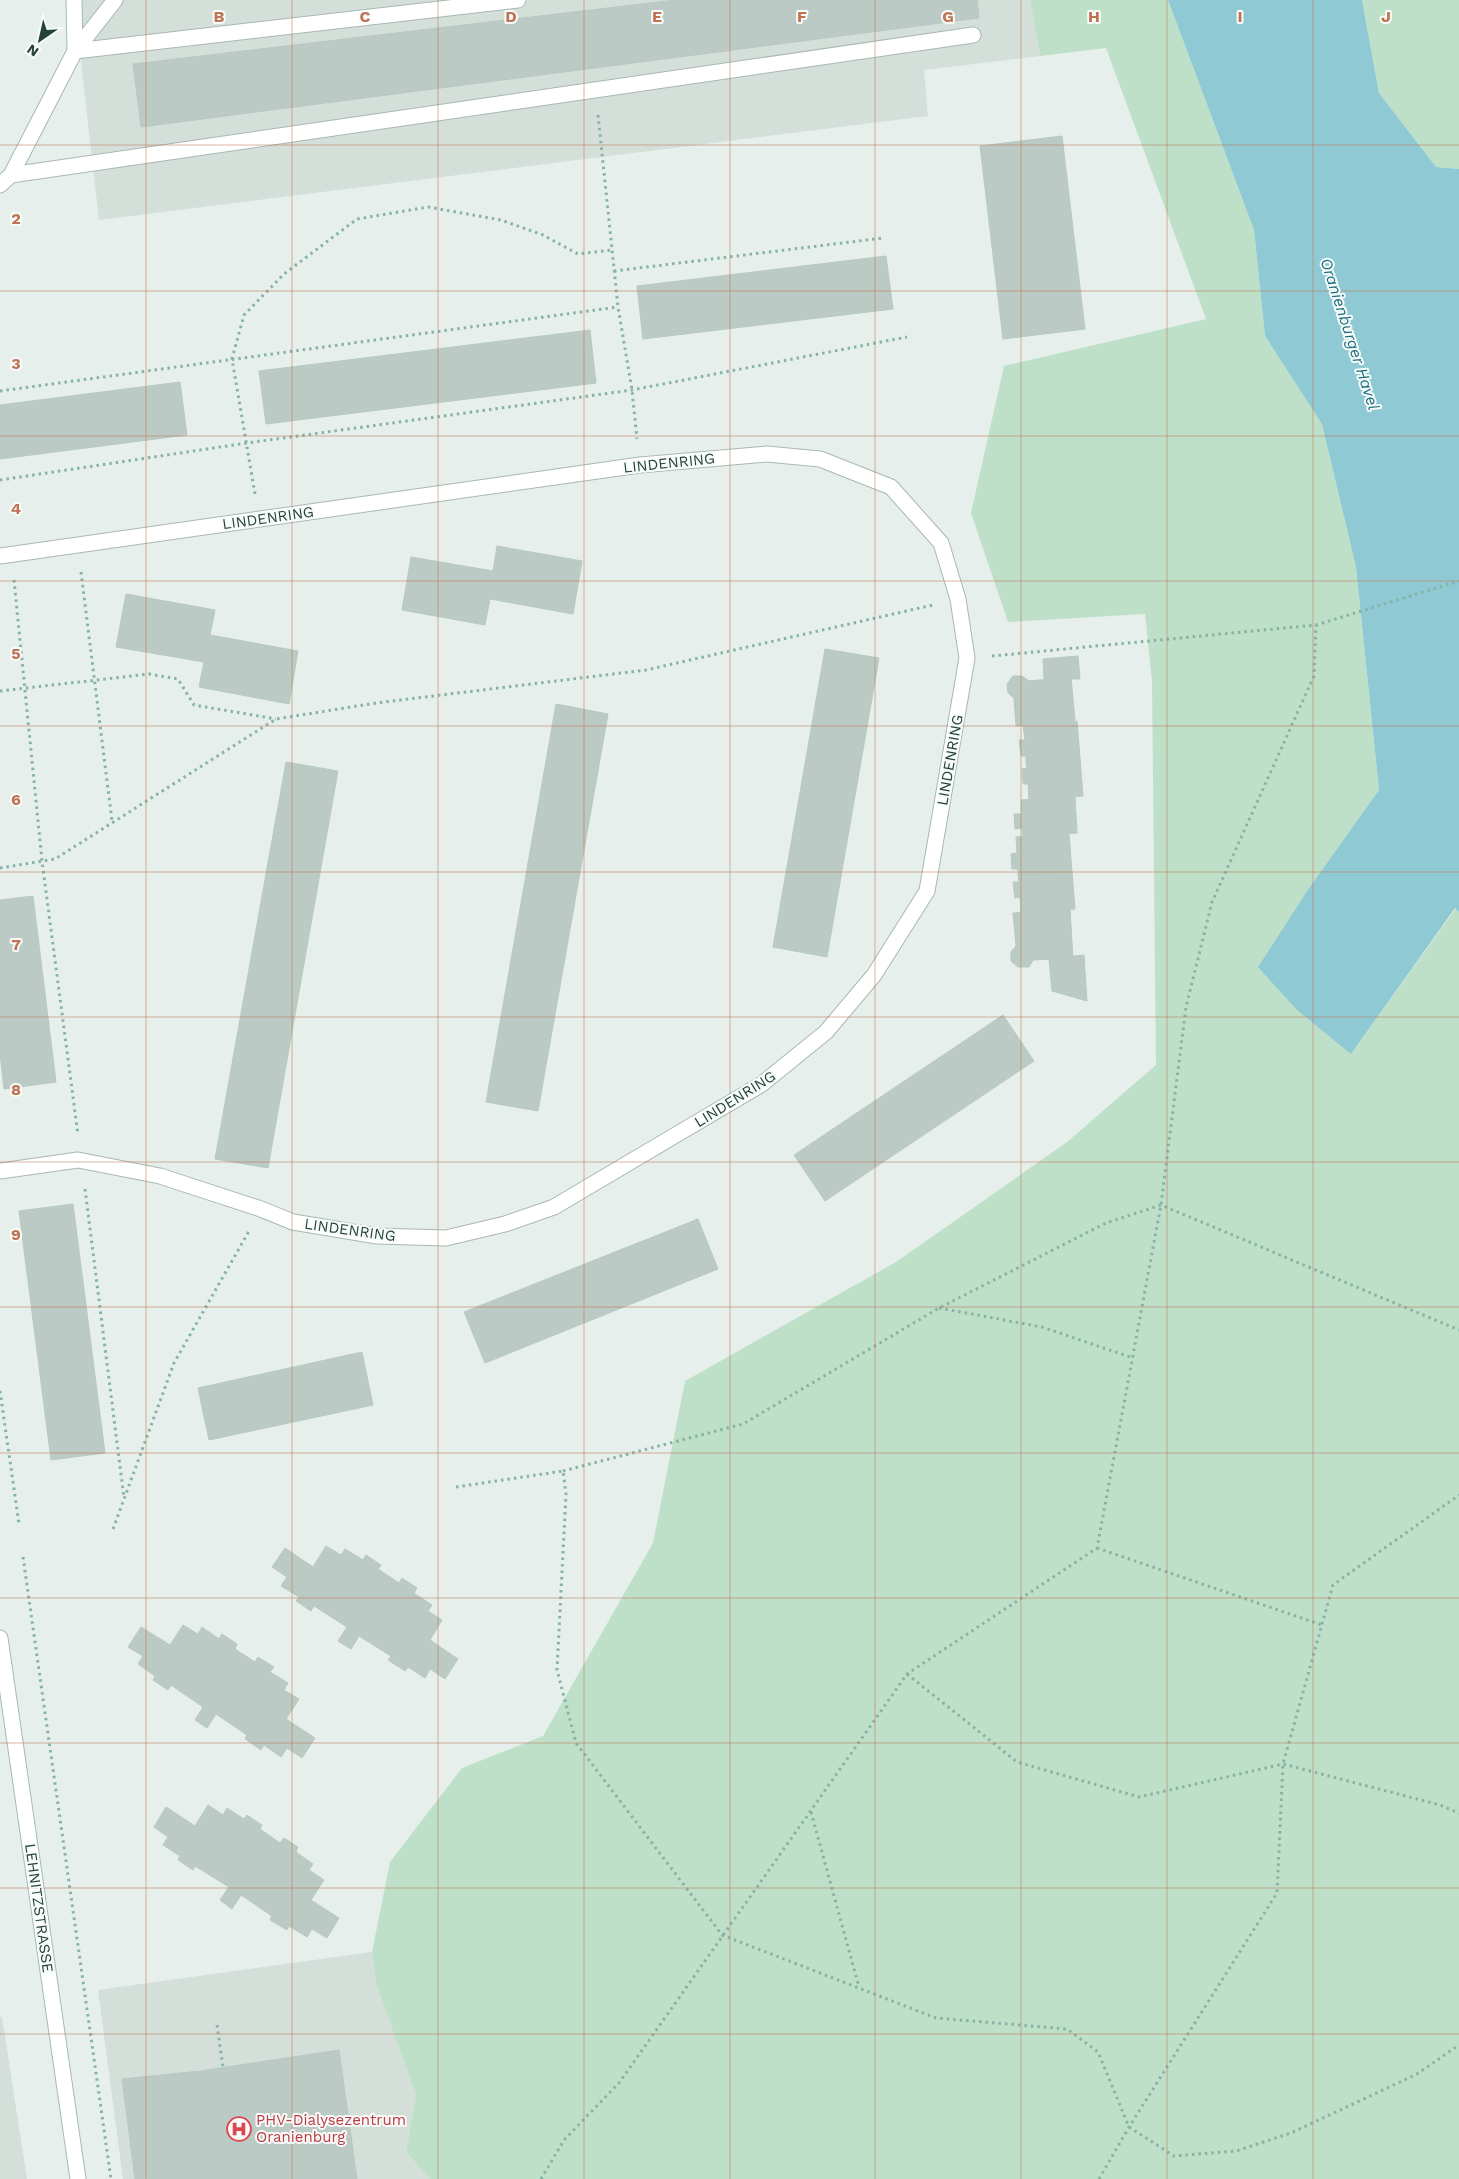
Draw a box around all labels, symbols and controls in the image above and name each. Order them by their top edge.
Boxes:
text: B [214,7,225,26]
text: C [360,7,371,26]
text: D [505,7,517,26]
text: E [652,7,662,26]
text: F [797,7,807,26]
text: G [942,7,954,26]
text: H [1088,7,1100,26]
text: I [1237,7,1243,26]
text: J [1381,7,1391,26]
north arrow [15,15,65,65]
text: N [24,41,42,60]
text: 2 [11,209,21,228]
water label: Oranienburger Havel [1316,256,1384,413]
text: 3 [11,354,21,373]
street label: LINDENRING [622,449,716,477]
text: 4 [11,499,21,518]
street label: LINDENRING [221,503,315,533]
text: 5 [11,644,21,663]
street label: LINDENRING [933,713,967,807]
text: 6 [11,790,21,809]
text: 7 [11,935,21,954]
street label: LINDENRING [691,1067,779,1131]
text: 8 [11,1080,21,1099]
street label: LINDENRING [303,1215,397,1245]
text: 9 [11,1225,21,1244]
street label: LEHNITZSTRASSE [21,1842,57,1974]
place label: PHV-Dialysezentrum Oranienburg [256,2111,406,2146]
hospital icon: PHV-Dialysezentrum Oranienburg [226,2116,252,2142]

